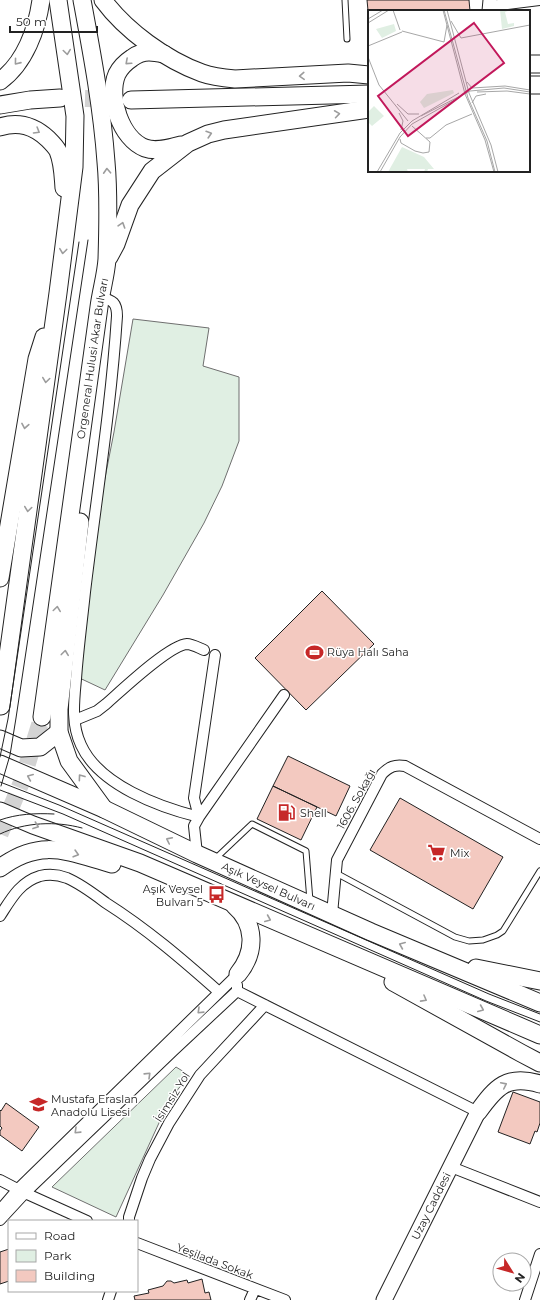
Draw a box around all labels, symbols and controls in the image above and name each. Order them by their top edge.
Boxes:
scale bar [10,8,97,34]
inset map [368,10,530,172]
text: 50 m [16,14,47,29]
one-way arrow [62,49,71,55]
one-way arrow [15,57,22,64]
one-way arrow [125,57,133,65]
one-way arrow [299,71,305,80]
one-way arrow [334,110,340,119]
one-way arrow [33,127,40,134]
one-way arrow [205,130,212,139]
one-way arrow [103,167,111,173]
one-way arrow [118,222,126,229]
one-way arrow [59,248,68,254]
street label: Orgeneral Hulusi Akar Bulvarı [74,277,111,440]
one-way arrow [42,377,51,383]
one-way arrow [22,423,30,429]
one-way arrow [24,506,33,512]
one-way arrow [52,606,61,612]
sports icon: Rüya Halı Saha [304,642,324,662]
place label: Rüya Halı Saha [327,645,409,659]
one-way arrow [60,650,69,656]
street label: 1606. Sokağı [334,766,378,832]
one-way arrow [26,774,34,782]
one-way arrow [79,775,86,782]
fuel station icon: Shell [277,803,297,823]
place label: Shell [300,806,327,820]
one-way arrow [33,821,40,829]
one-way arrow [166,837,173,845]
supermarket icon: Mix [427,843,447,863]
place label: Mix [450,846,469,860]
one-way arrow [72,849,79,858]
street label: Aşık Veysel Bulvarı [219,859,318,913]
place label: Aşık Veysel Bulvarı 5 [143,882,203,909]
bus stop icon: Aşık Veysel Bulvarı 5 [206,885,226,905]
one-way arrow [264,914,271,922]
one-way arrow [399,942,407,950]
one-way arrow [419,994,427,1002]
one-way arrow [477,1005,484,1013]
one-way arrow [197,1006,205,1014]
street label: İsimsiz Yol [151,1069,193,1125]
one-way arrow [143,1072,151,1080]
one-way arrow [500,1082,507,1090]
place label: Mustafa Eraslan Anadolu Lisesi [51,1092,138,1119]
school or university icon: Mustafa Eraslan Anadolu Lisesi [28,1095,48,1115]
one-way arrow [74,1126,82,1134]
street label: Uzay Caddesi [408,1170,454,1242]
legend [8,1220,138,1292]
text: Road [44,1228,75,1243]
street label: Yeşilada Sokak [175,1240,256,1282]
text: Park [44,1248,72,1263]
north arrow [492,1252,532,1292]
text: Building [44,1268,95,1283]
text: N [512,1270,528,1286]

